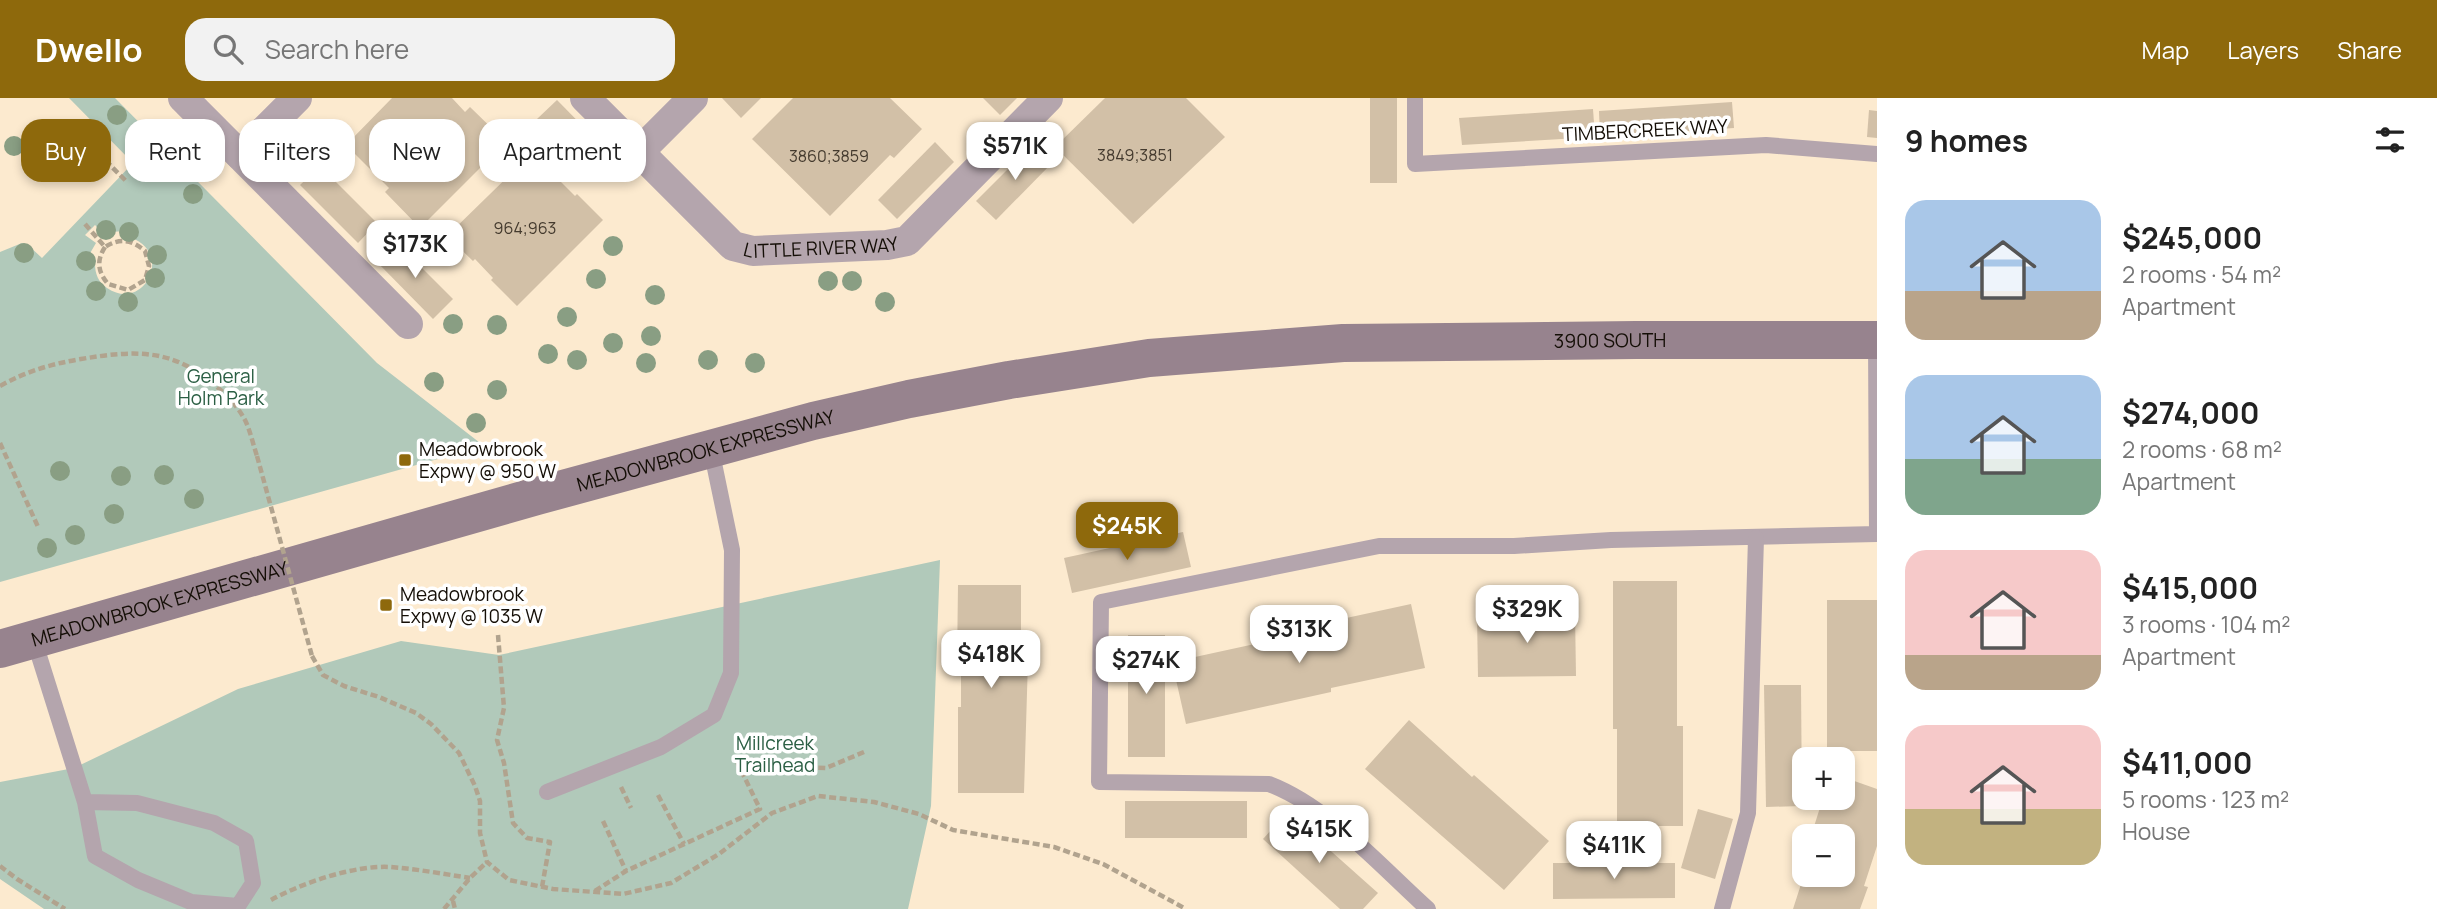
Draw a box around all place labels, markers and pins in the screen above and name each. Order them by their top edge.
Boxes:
pin: $571K [966,122,1064,182]
pin: $173K [366,220,464,280]
place label: Meadowbrook Expwy @ 950 W [419,436,556,484]
marker: Meadowbrook Expwy @ 950 W [397,452,413,468]
pin: $245K [1078,503,1176,562]
place label: Meadowbrook Expwy @ 1035 W [400,581,543,629]
pin: $329K [1478,586,1576,645]
marker: Meadowbrook Expwy @ 1035 W [378,597,394,613]
pin: $313K [1250,606,1348,665]
pin: $418K [942,630,1040,690]
pin: $274K [1097,636,1195,696]
pin: $415K [1270,806,1368,865]
pin: $411K [1565,822,1663,881]

